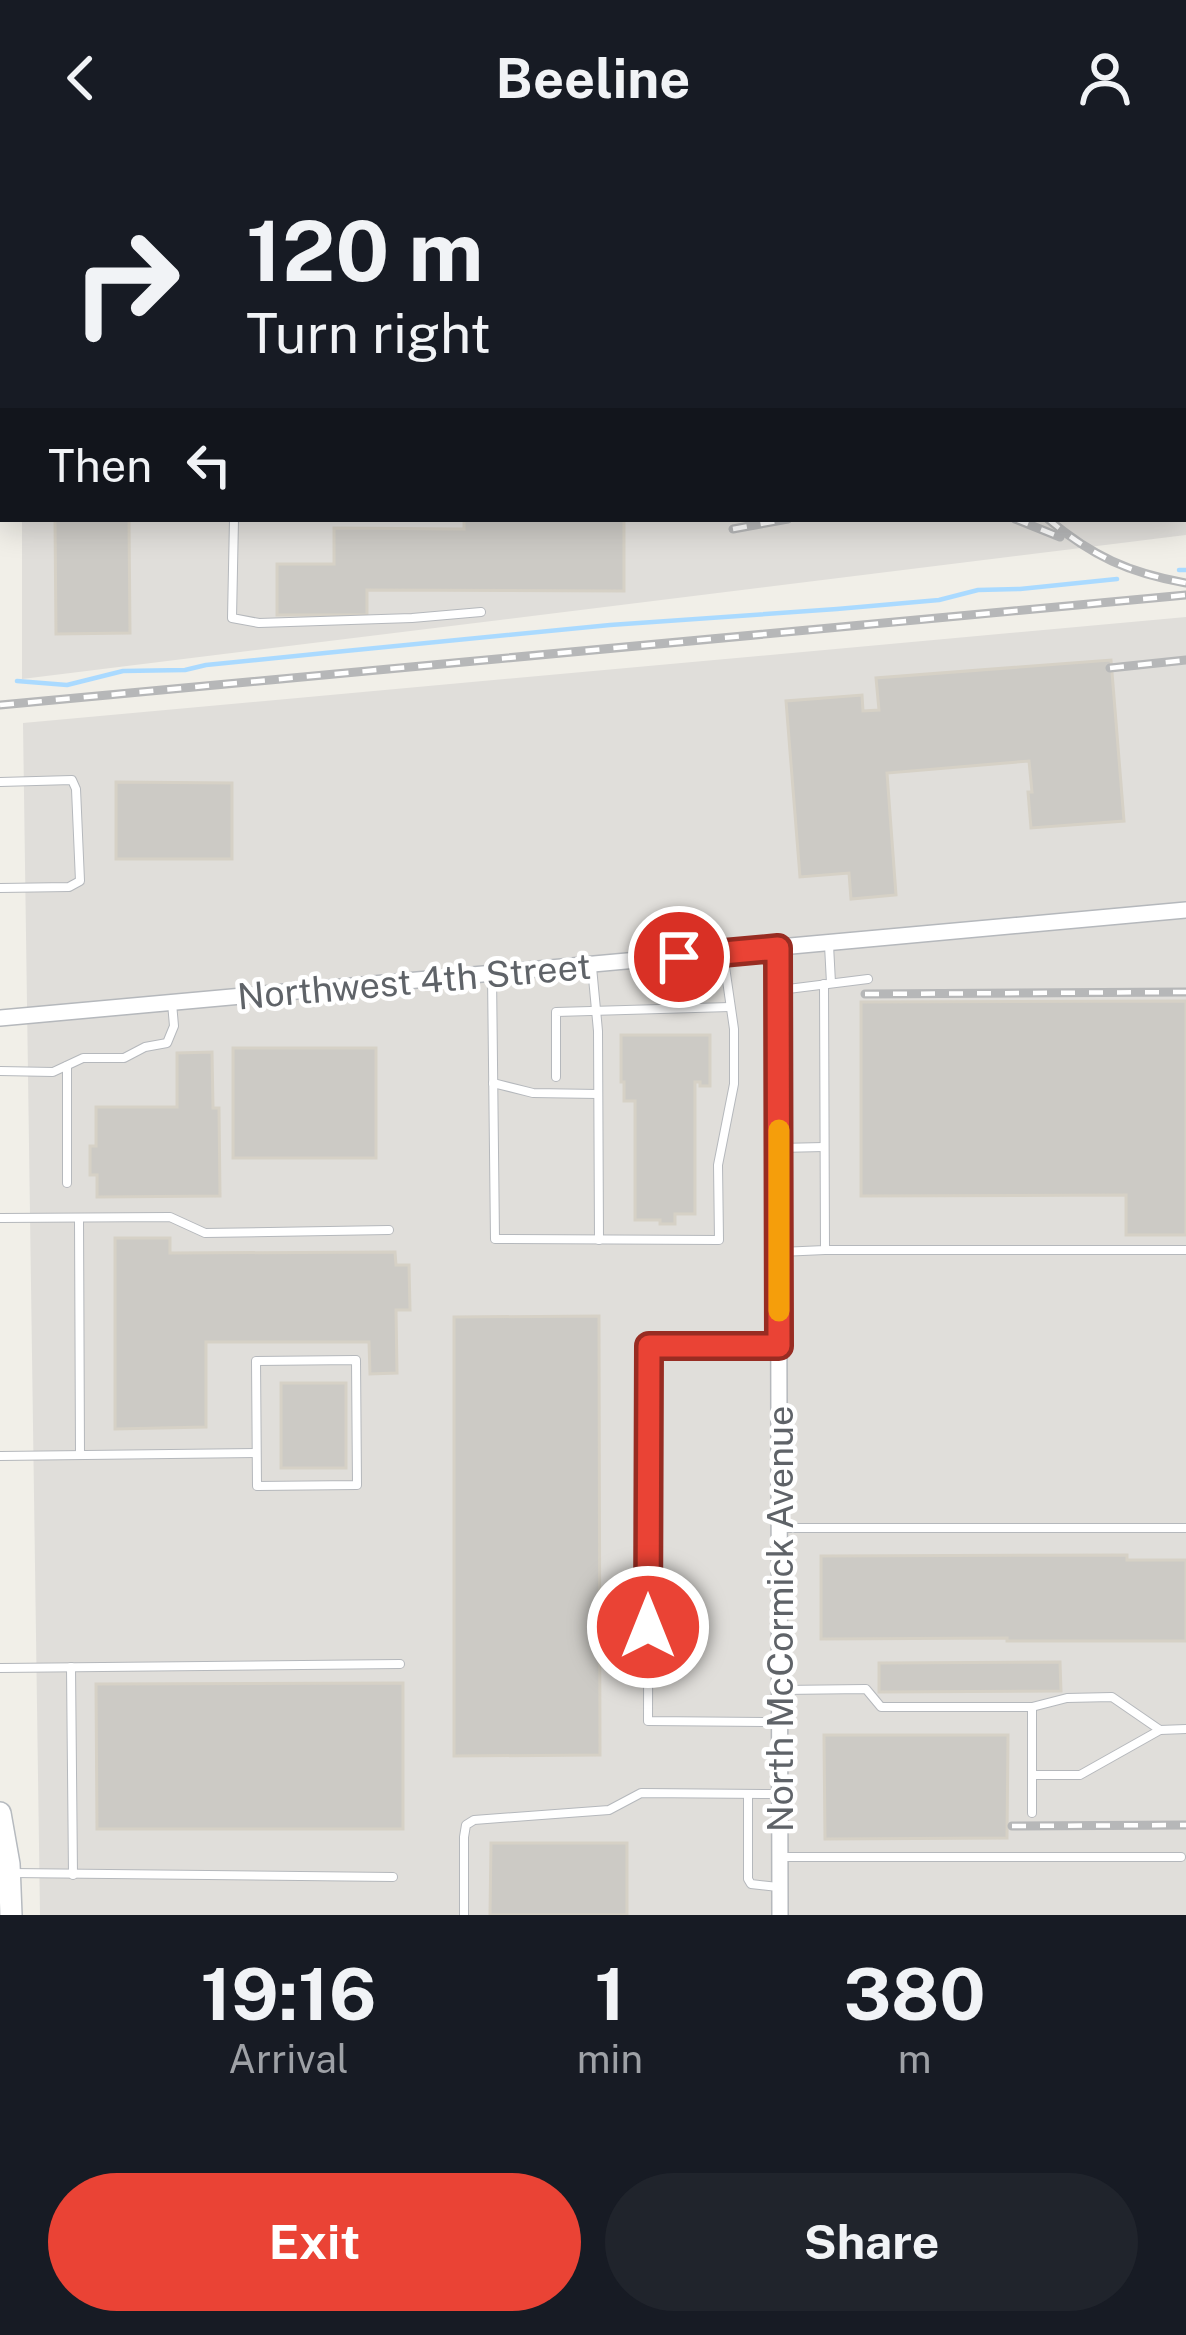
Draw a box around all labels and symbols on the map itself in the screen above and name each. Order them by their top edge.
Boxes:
pin [628,906,730,1008]
street label: Northwest 4th Street [235,945,593,1017]
street label: North McCormick Avenue [759,1406,801,1832]
position arrow [585,1564,711,1690]

